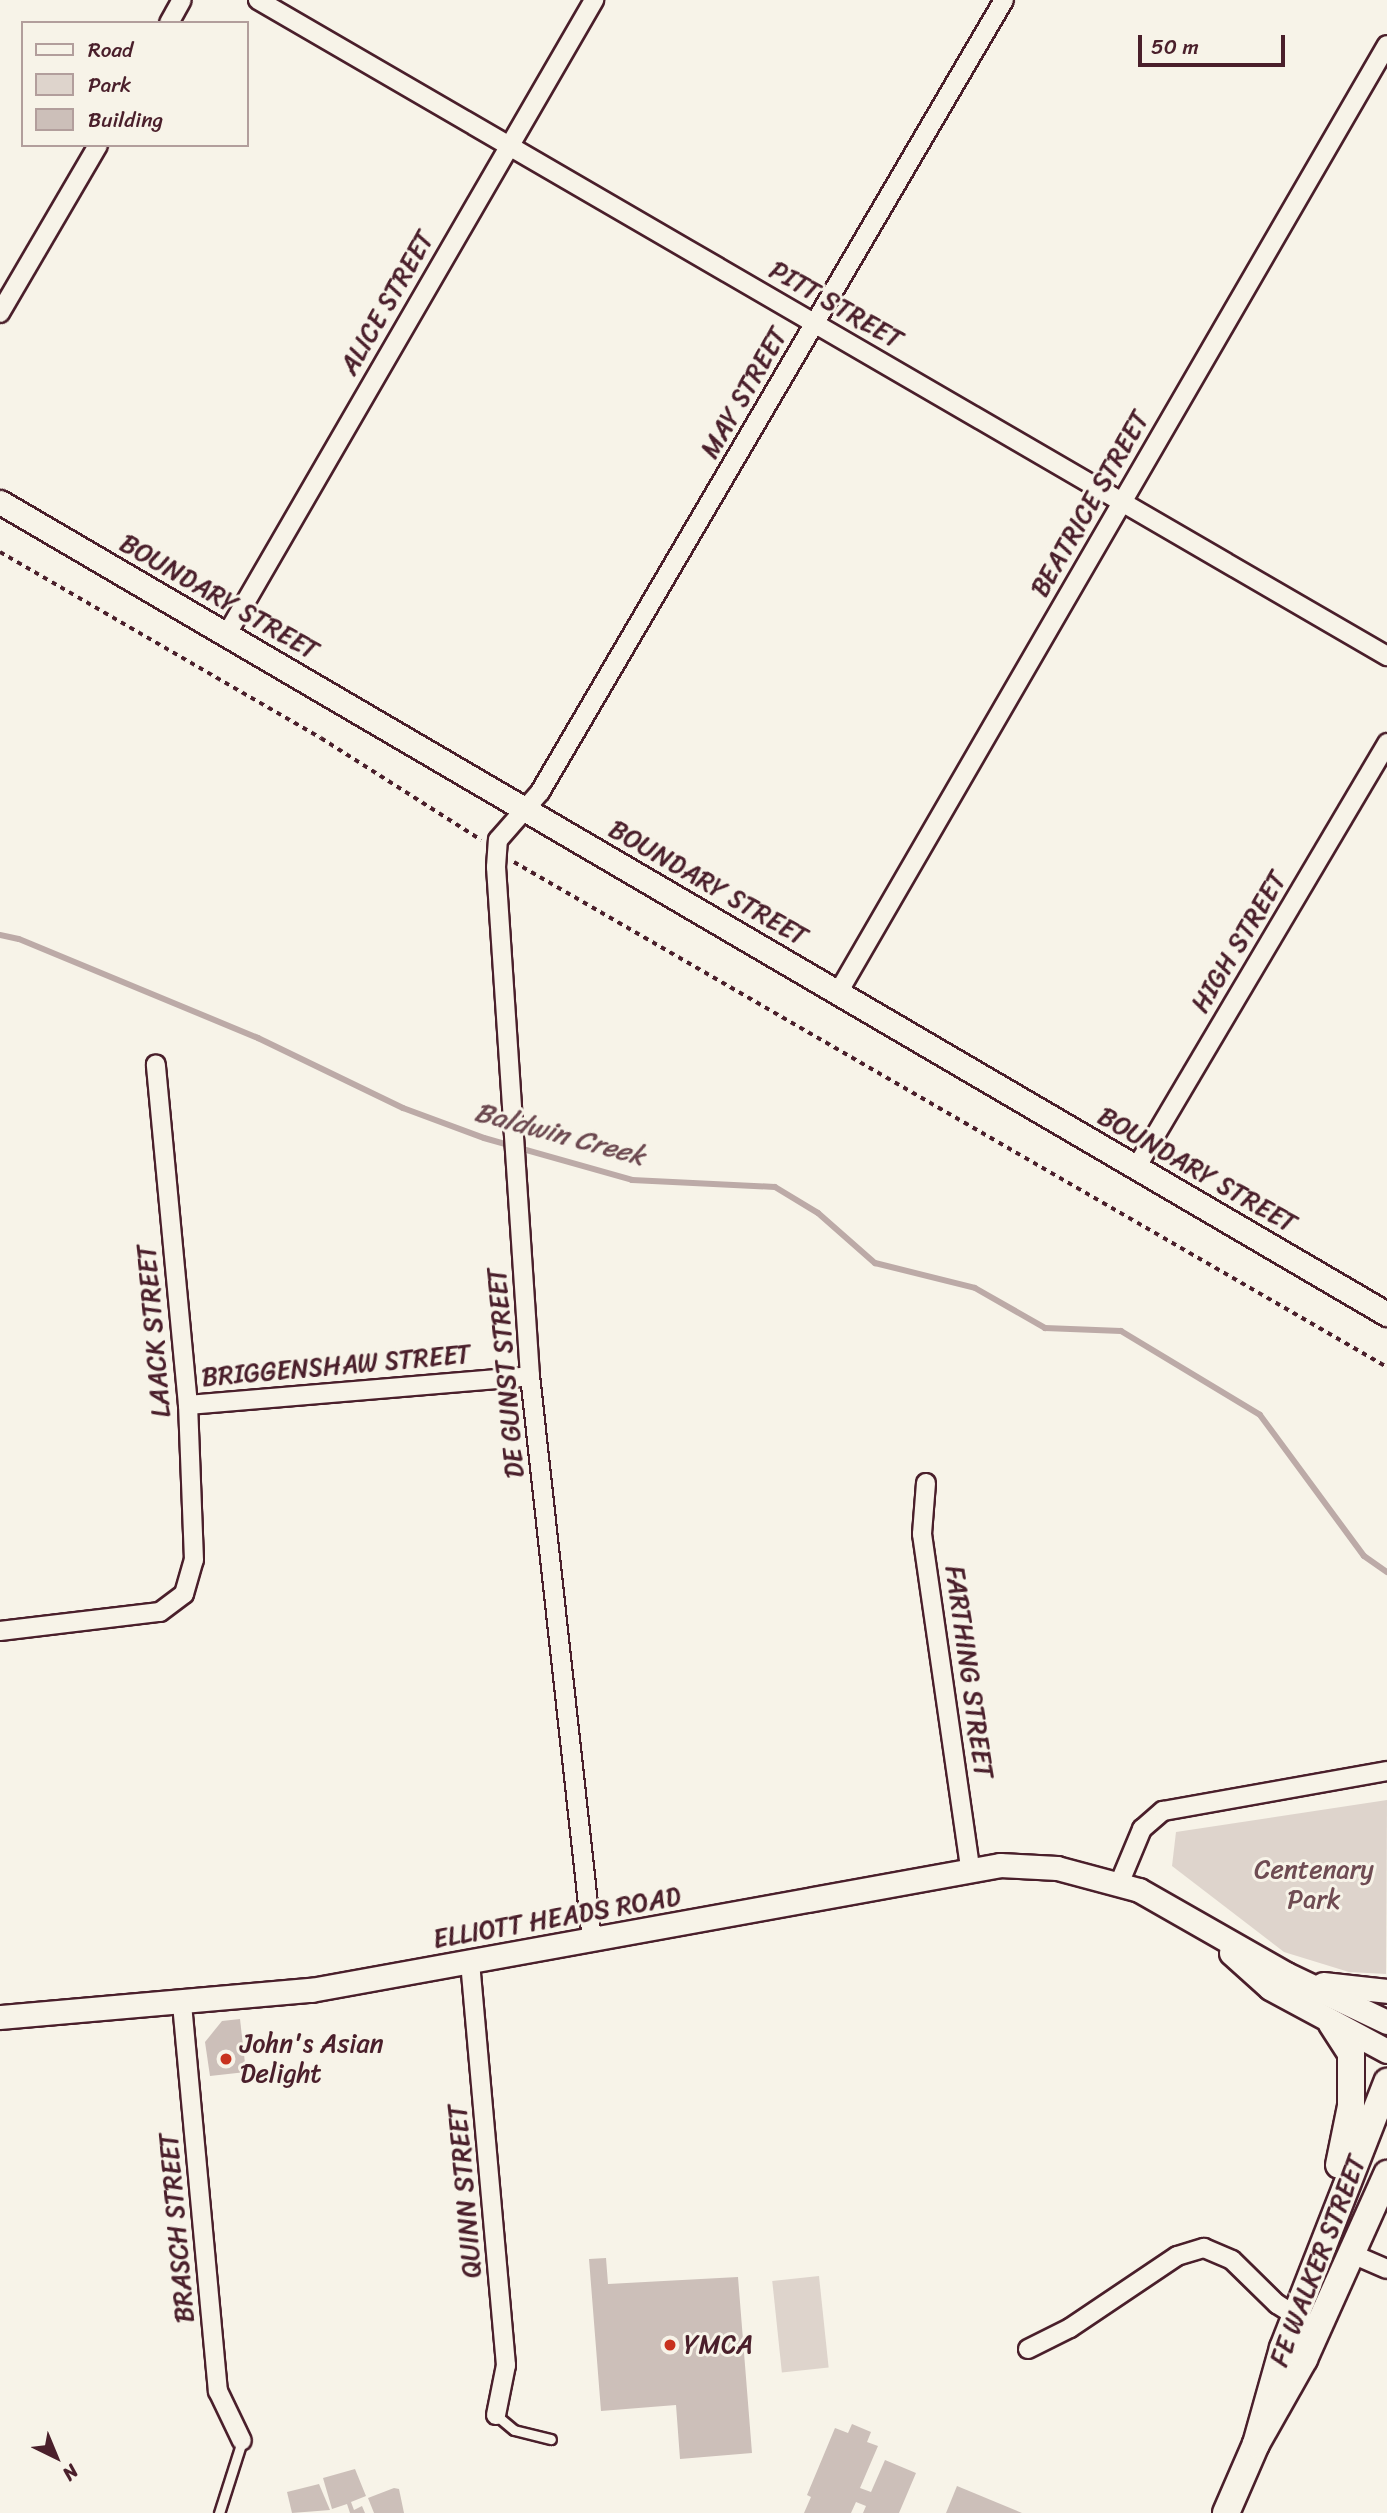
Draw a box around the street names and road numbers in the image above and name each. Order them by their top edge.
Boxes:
street label: ALICE STREET [333,224,441,382]
street label: PITT STREET [764,254,908,356]
street label: MAY STREET [693,321,795,465]
street label: BEATRICE STREET [1024,405,1156,603]
street label: BOUNDARY STREET [113,527,325,667]
street label: BOUNDARY STREET [602,813,814,953]
street label: HIGH STREET [1185,866,1293,1018]
street label: BOUNDARY STREET [1091,1100,1303,1240]
street label: LAACK STREET [131,1243,177,1419]
street label: DE GUNST STREET [481,1266,531,1480]
street label: BRIGGENSHAW STREET [199,1339,473,1393]
street label: FARTHING STREET [939,1564,999,1780]
street label: ELLIOTT HEADS ROAD [432,1881,682,1955]
street label: QUINN STREET [442,2103,488,2279]
street label: BRASCH STREET [153,2130,201,2326]
street label: FE WALKER STREET [1263,2151,1373,2371]

